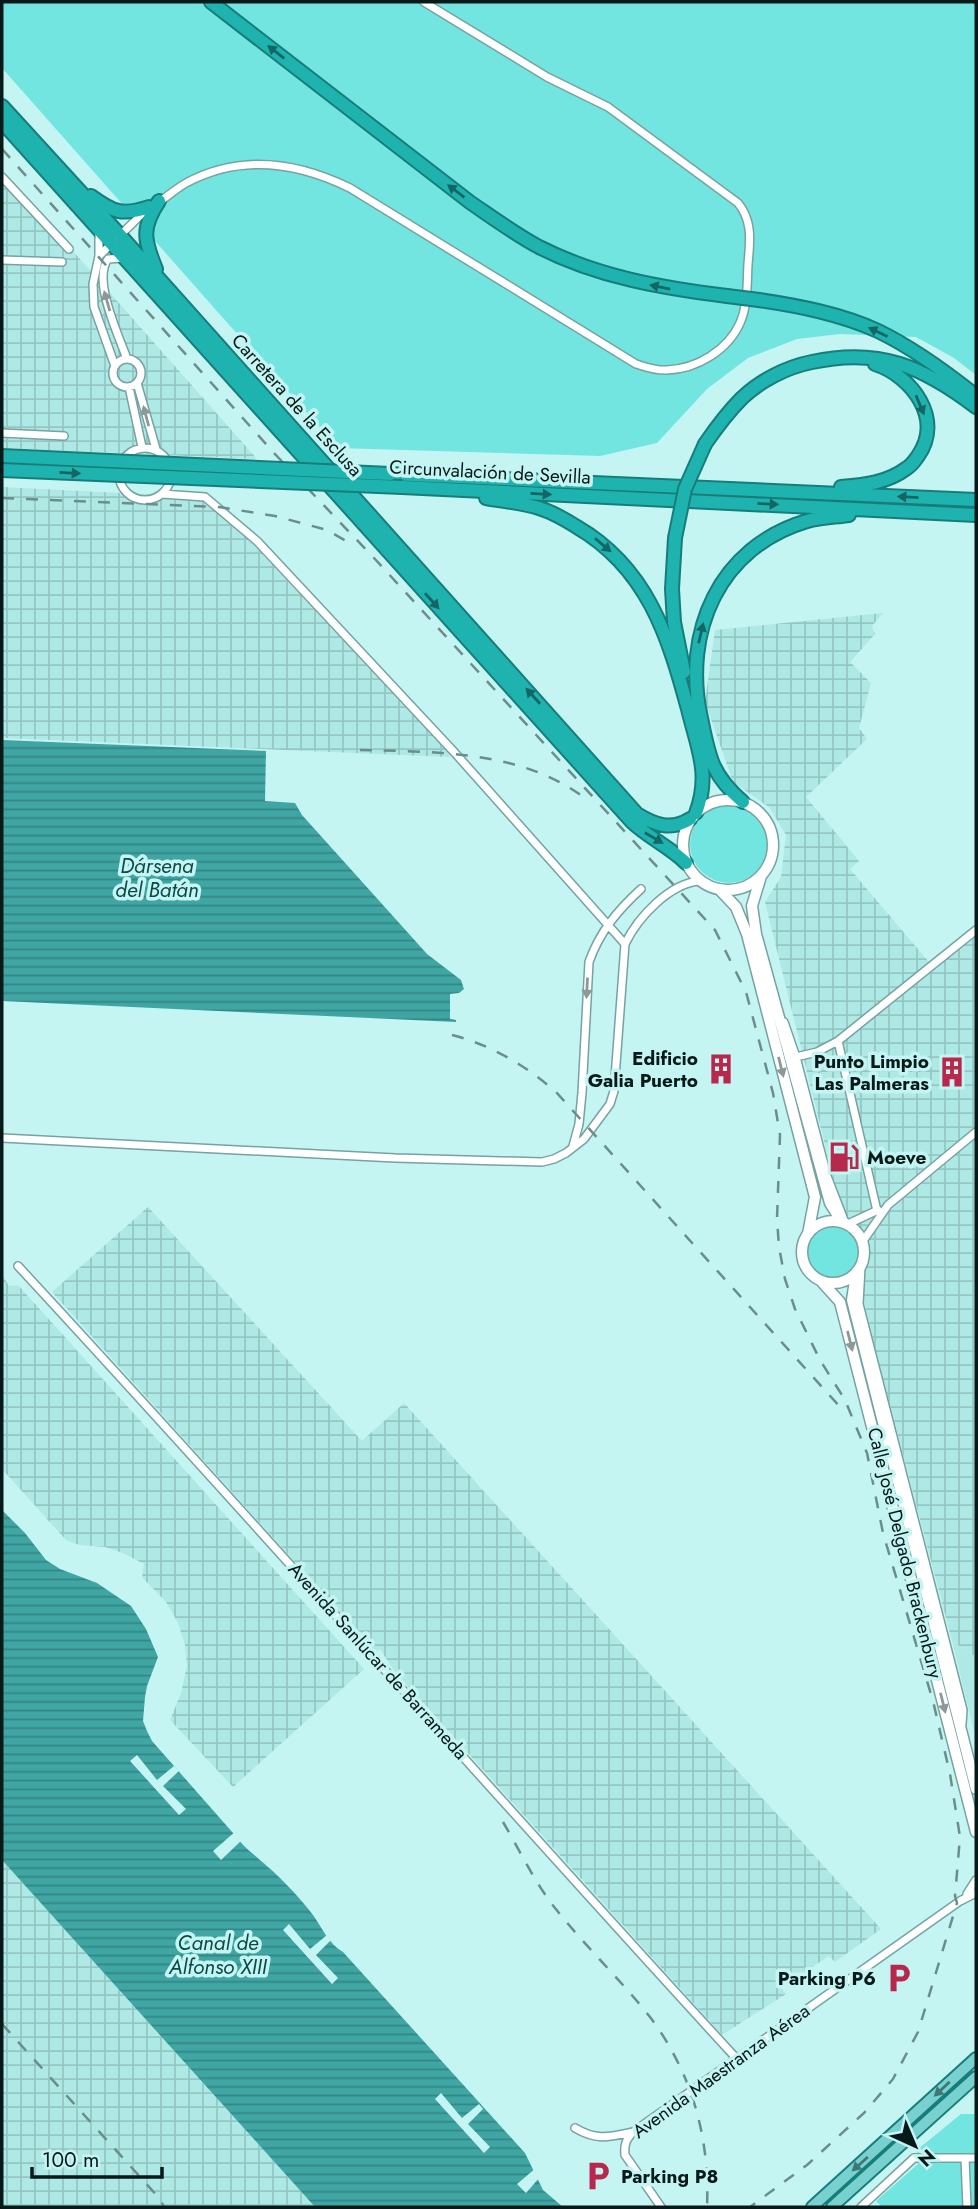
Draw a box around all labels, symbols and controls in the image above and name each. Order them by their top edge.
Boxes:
one-way arrow [267,45,285,60]
one-way arrow [447,185,465,199]
one-way arrow [649,281,671,292]
one-way arrow [102,290,112,311]
one-way arrow [868,327,889,338]
street label: Carretera de la Esclusa [225,328,369,482]
one-way arrow [915,395,926,416]
one-way arrow [140,405,151,427]
street label: Circunvalación de Sevilla [389,453,591,491]
one-way arrow [59,467,81,478]
one-way arrow [530,488,552,499]
one-way arrow [897,491,919,502]
one-way arrow [757,499,779,510]
one-way arrow [594,537,611,552]
one-way arrow [424,592,440,610]
one-way arrow [695,622,706,644]
one-way arrow [525,688,541,705]
one-way arrow [645,832,664,844]
water label: Dársena del Batán [115,851,199,905]
one-way arrow [582,977,593,999]
place label: Edificio Galia Puerto [588,1045,698,1094]
place label: Punto Limpio Las Palmeras [814,1048,929,1097]
building icon: Edificio Galia Puerto [704,1052,738,1086]
building icon: Punto Limpio Las Palmeras [935,1055,969,1089]
one-way arrow [777,1057,787,1078]
fuel station icon: Moeve [827,1140,861,1174]
place label: Moeve [867,1144,926,1171]
one-way arrow [845,1330,856,1352]
street label: Calle José Delgado Brackenbury [861,1425,949,1682]
street label: Avenida Sanlúcar de Barrameda [282,1556,474,1766]
one-way arrow [938,1692,949,1714]
water label: Canal de Alfonso XIII [168,1928,268,1982]
parking icon: Parking P6 [882,1961,916,1995]
place label: Parking P6 [778,1965,876,1992]
street label: Avenida Maestranza Aérea [627,1997,815,2145]
one-way arrow [933,2081,951,2097]
north arrow [880,2111,950,2181]
scale bar [32,2136,161,2180]
text: N [912,2143,941,2173]
text: 100 m [42,2145,99,2175]
one-way arrow [851,2156,869,2172]
parking icon: Parking P8 [581,2159,615,2193]
place label: Parking P8 [621,2163,719,2190]

